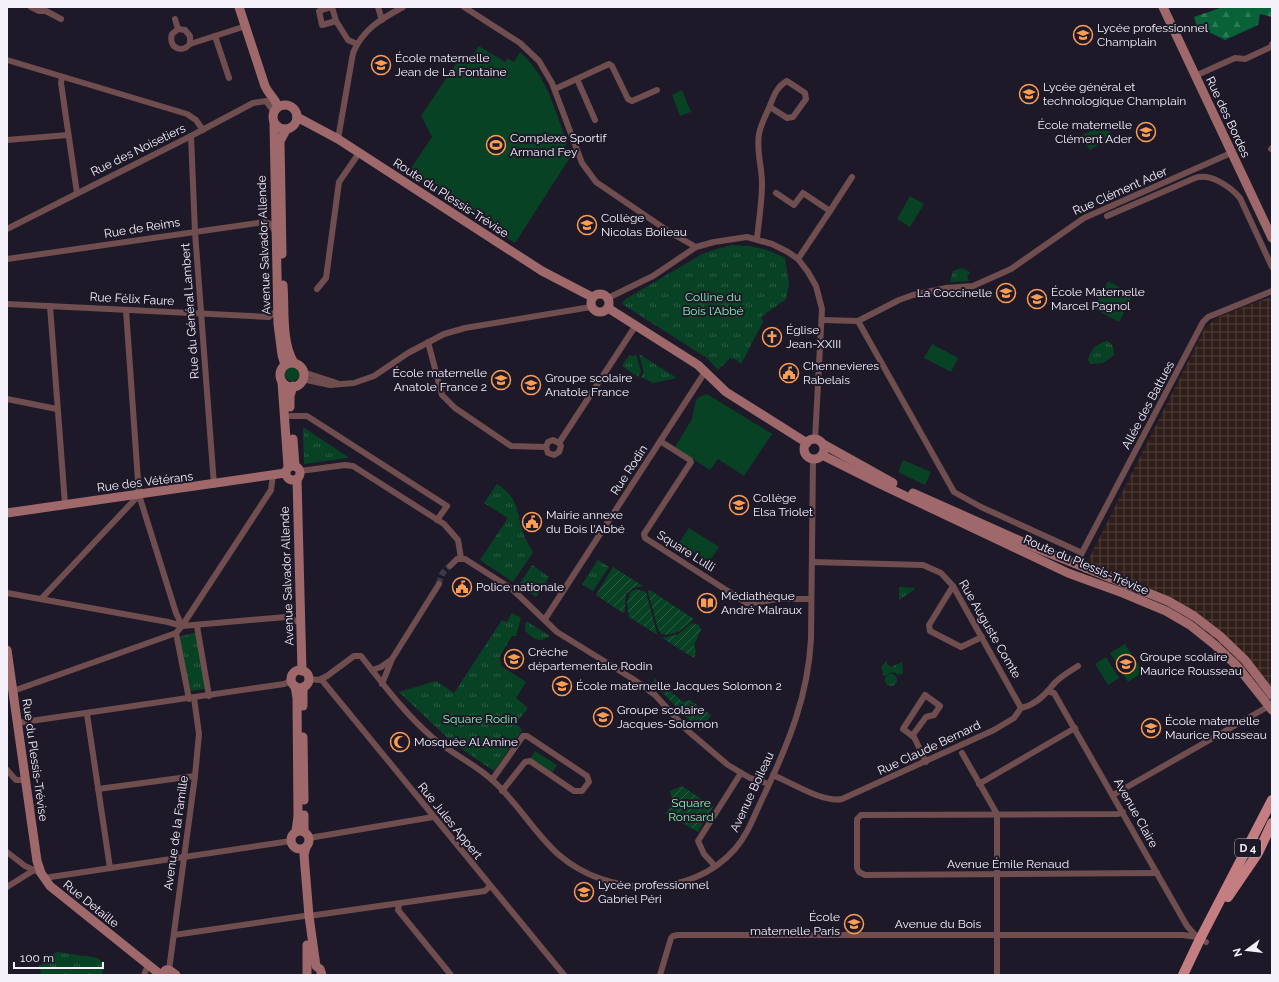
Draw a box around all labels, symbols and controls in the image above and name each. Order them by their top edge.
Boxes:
place label: Lycée professionnel Champlain [1097,21,1209,49]
school or university icon: Lycée professionnel Champlain [1072,24,1094,46]
place label: École maternelle Jean de La Fontaine [395,51,506,79]
school or university icon: École maternelle Jean de La Fontaine [370,54,392,76]
street label: Rue des Bordes [1203,74,1253,160]
place label: Lycée général et technologique Champlain [1043,80,1186,108]
school or university icon: Lycée général et technologique Champlain [1018,83,1040,105]
place label: École maternelle Clément Ader [1038,118,1133,146]
street label: Rue des Noisetiers [88,121,188,179]
school or university icon: École maternelle Clément Ader [1135,121,1157,143]
place label: Complexe Sportif Armand Fey [510,131,607,159]
sports icon: Complexe Sportif Armand Fey [485,134,507,156]
street label: Route du Plessis-Trévise [391,155,511,241]
street label: Rue Clément Ader [1071,164,1170,218]
street label: Avenue Salvador Allende [255,175,273,315]
place label: Collège Nicolas Boileau [601,211,687,239]
school or university icon: Collège Nicolas Boileau [576,214,598,236]
street label: Rue de Reims [103,215,181,241]
street label: Rue du Général Lambert [178,243,202,379]
school or university icon: La Coccinelle [995,282,1017,304]
place label: École Maternelle Marcel Pagnol [1051,285,1145,313]
place label: La Coccinelle [917,286,992,300]
school or university icon: École Maternelle Marcel Pagnol [1026,288,1048,310]
street label: Rue Félix Faure [89,290,175,308]
park label: Colline du Bois l'Abbé [682,290,744,318]
place label: Église Jean-XXIII [786,323,841,351]
church icon: Église Jean-XXIII [761,326,783,348]
street label: Allée des Battues [1119,358,1177,451]
place label: Chennevieres Rabelais [803,359,879,387]
public building icon: Chennevieres Rabelais [778,362,800,384]
place label: École maternelle Anatole France 2 [393,366,487,394]
school or university icon: École maternelle Anatole France 2 [490,369,512,391]
place label: Groupe scolaire Anatole France [545,371,632,399]
school or university icon: Groupe scolaire Anatole France [520,374,542,396]
street label: Rue Rodin [608,442,650,498]
street label: Rue des Vétérans [96,469,194,495]
place label: Collège Elsa Triolet [753,491,813,519]
school or university icon: Collège Elsa Triolet [728,494,750,516]
street label: Avenue Salvador Allende [278,506,296,646]
place label: Mairie annexe du Bois l'Abbé [546,508,625,536]
public building icon: Mairie annexe du Bois l'Abbé [521,511,543,533]
street label: Square Lulli [654,528,718,574]
street label: Route du Plessis-Trévise [1021,532,1151,598]
public building icon: Police nationale [451,576,473,598]
street label: Rue Auguste Comte [956,577,1024,681]
place label: Police nationale [476,580,564,594]
place label: Médiathèque André Malraux [721,589,802,617]
library icon: Médiathèque André Malraux [696,592,718,614]
place label: Crèche départementale Rodin [528,645,652,673]
school or university icon: Crèche départementale Rodin [503,648,525,670]
place label: Groupe scolaire Maurice Rousseau [1140,650,1242,678]
school or university icon: Groupe scolaire Maurice Rousseau [1115,653,1137,675]
school or university icon: École maternelle Jacques Solomon 2 [551,675,573,697]
place label: École maternelle Jacques Solomon 2 [576,679,782,693]
street label: Rue du Plessis-Trévise [19,698,51,822]
place label: Groupe scolaire Jacques-Solomon [617,703,718,731]
school or university icon: Groupe scolaire Jacques-Solomon [592,706,614,728]
park label: Square Rodin [443,712,517,726]
place label: École maternelle Maurice Rousseau [1165,714,1267,742]
school or university icon: École maternelle Maurice Rousseau [1140,717,1162,739]
street label: Rue Claude Bernard [875,718,983,778]
mosque icon: Mosquée Al Amine [389,731,411,753]
place label: Mosquée Al Amine [414,735,518,749]
street label: Avenue Boileau [727,750,777,834]
street label: Avenue de la Famille [161,775,191,891]
street label: Avenue Claire [1111,776,1161,850]
street label: Rue Jules Appert [415,780,485,862]
park label: Square Ronsard [668,796,714,824]
road number: D 4 [1235,839,1261,857]
street label: Avenue Émile Renaud [947,857,1069,871]
street label: Rue Detaille [60,877,122,931]
place label: Lycée professionnel Gabriel Péri [598,878,710,906]
school or university icon: Lycée professionnel Gabriel Péri [573,881,595,903]
place label: École maternelle Paris [750,910,840,938]
school or university icon: École maternelle Paris [843,913,865,935]
street label: Avenue du Bois [895,917,981,931]
north arrow [1227,930,1267,970]
scale bar [14,944,103,970]
text: N [1230,947,1245,958]
text: 100 m [20,951,54,965]

